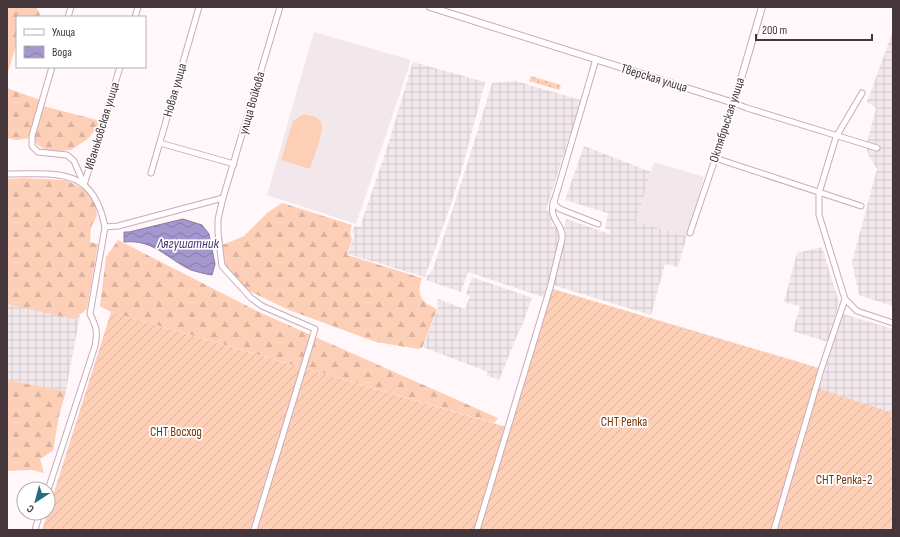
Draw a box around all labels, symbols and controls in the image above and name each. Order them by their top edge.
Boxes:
legend [16,16,146,68]
scale bar [756,16,872,42]
text: 200 m [762,23,788,38]
text: Улица [52,25,76,40]
text: Вода [52,45,72,60]
street label: Тверская улица [619,60,689,96]
street label: Новая улица [160,61,190,119]
street label: улица Войкова [235,70,269,136]
street label: Октябрьская улица [706,76,748,164]
street label: Иваньковская улица [81,80,123,172]
water label: Лягушатник [156,235,219,252]
park label: СНТ Репка [601,414,647,430]
park label: СНТ Восход [150,424,202,440]
park label: СНТ Репка-2 [816,472,872,488]
north arrow [16,481,56,521]
text: С [24,502,37,516]

